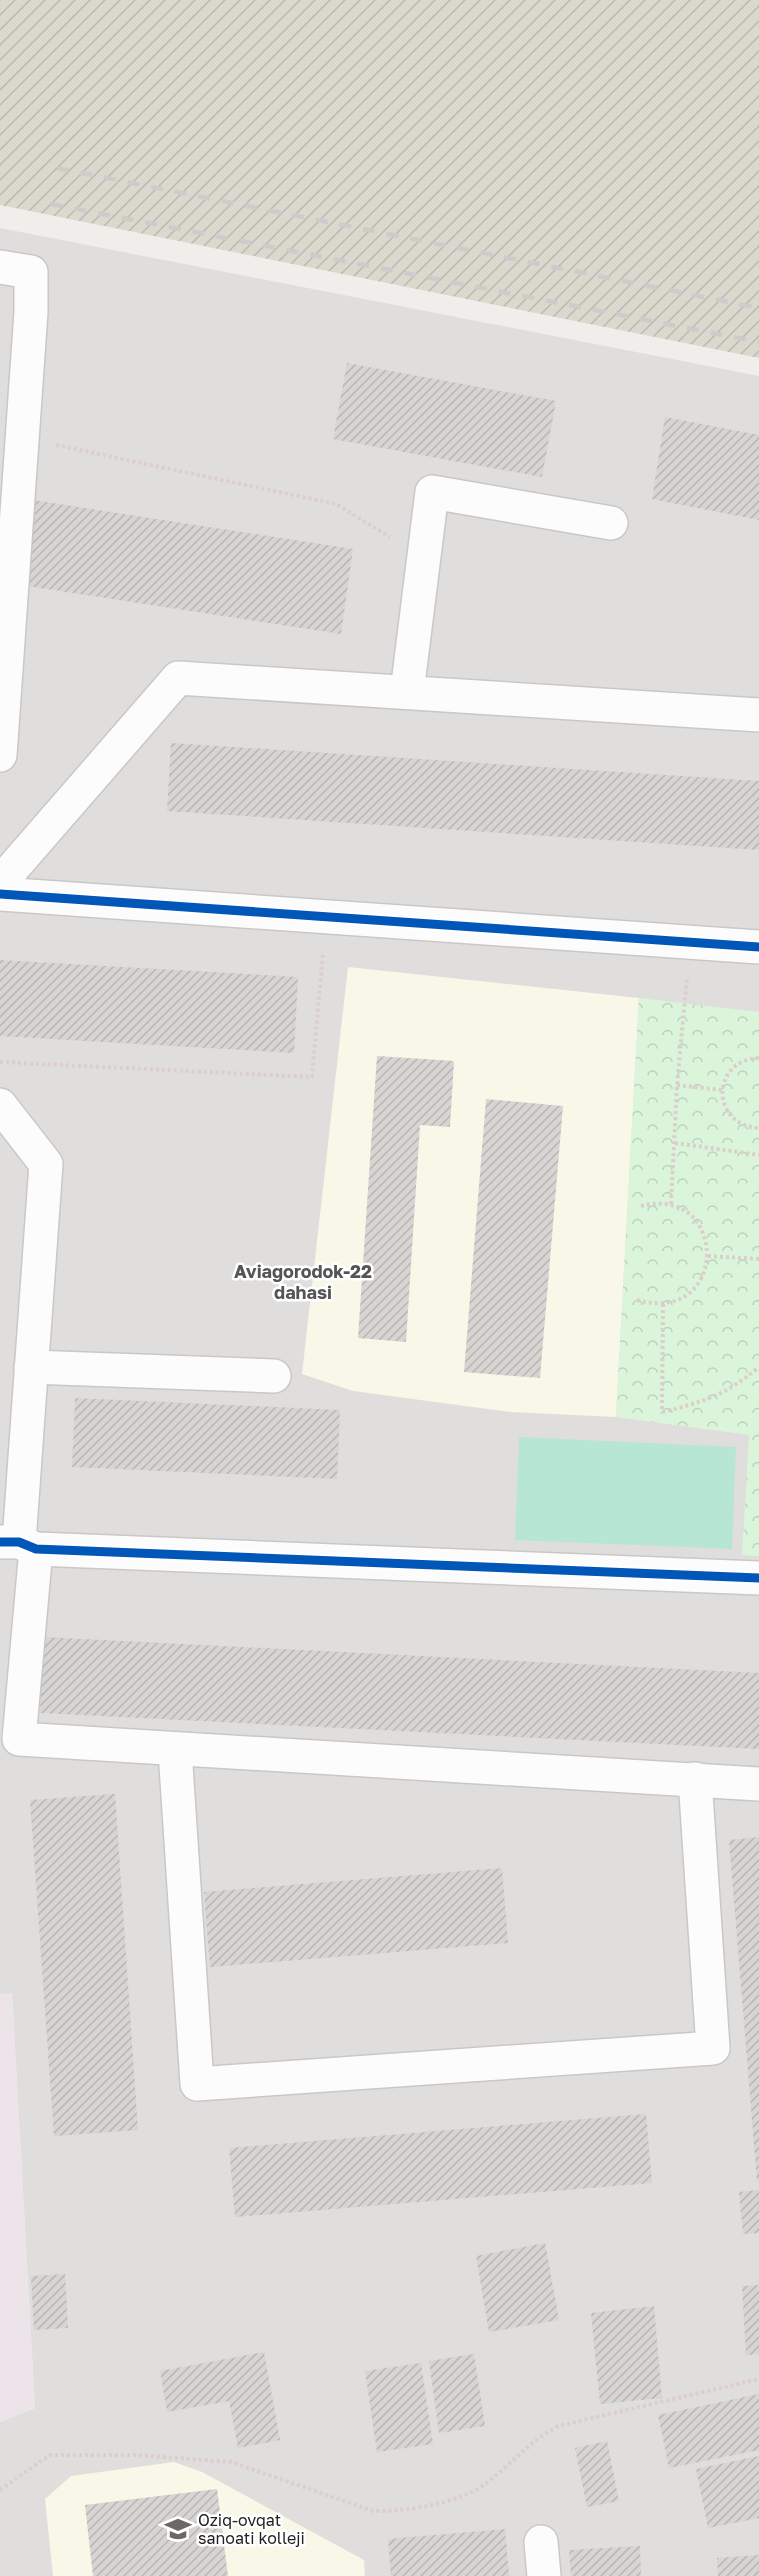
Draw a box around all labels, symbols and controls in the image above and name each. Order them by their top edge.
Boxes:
district label: Aviagorodok-22 dahasi [234,1260,372,1303]
place label: Oziq-ovqat sanoati kolleji [198,2510,305,2548]
school or university icon: Oziq-ovqat sanoati kolleji [163,2514,193,2544]

